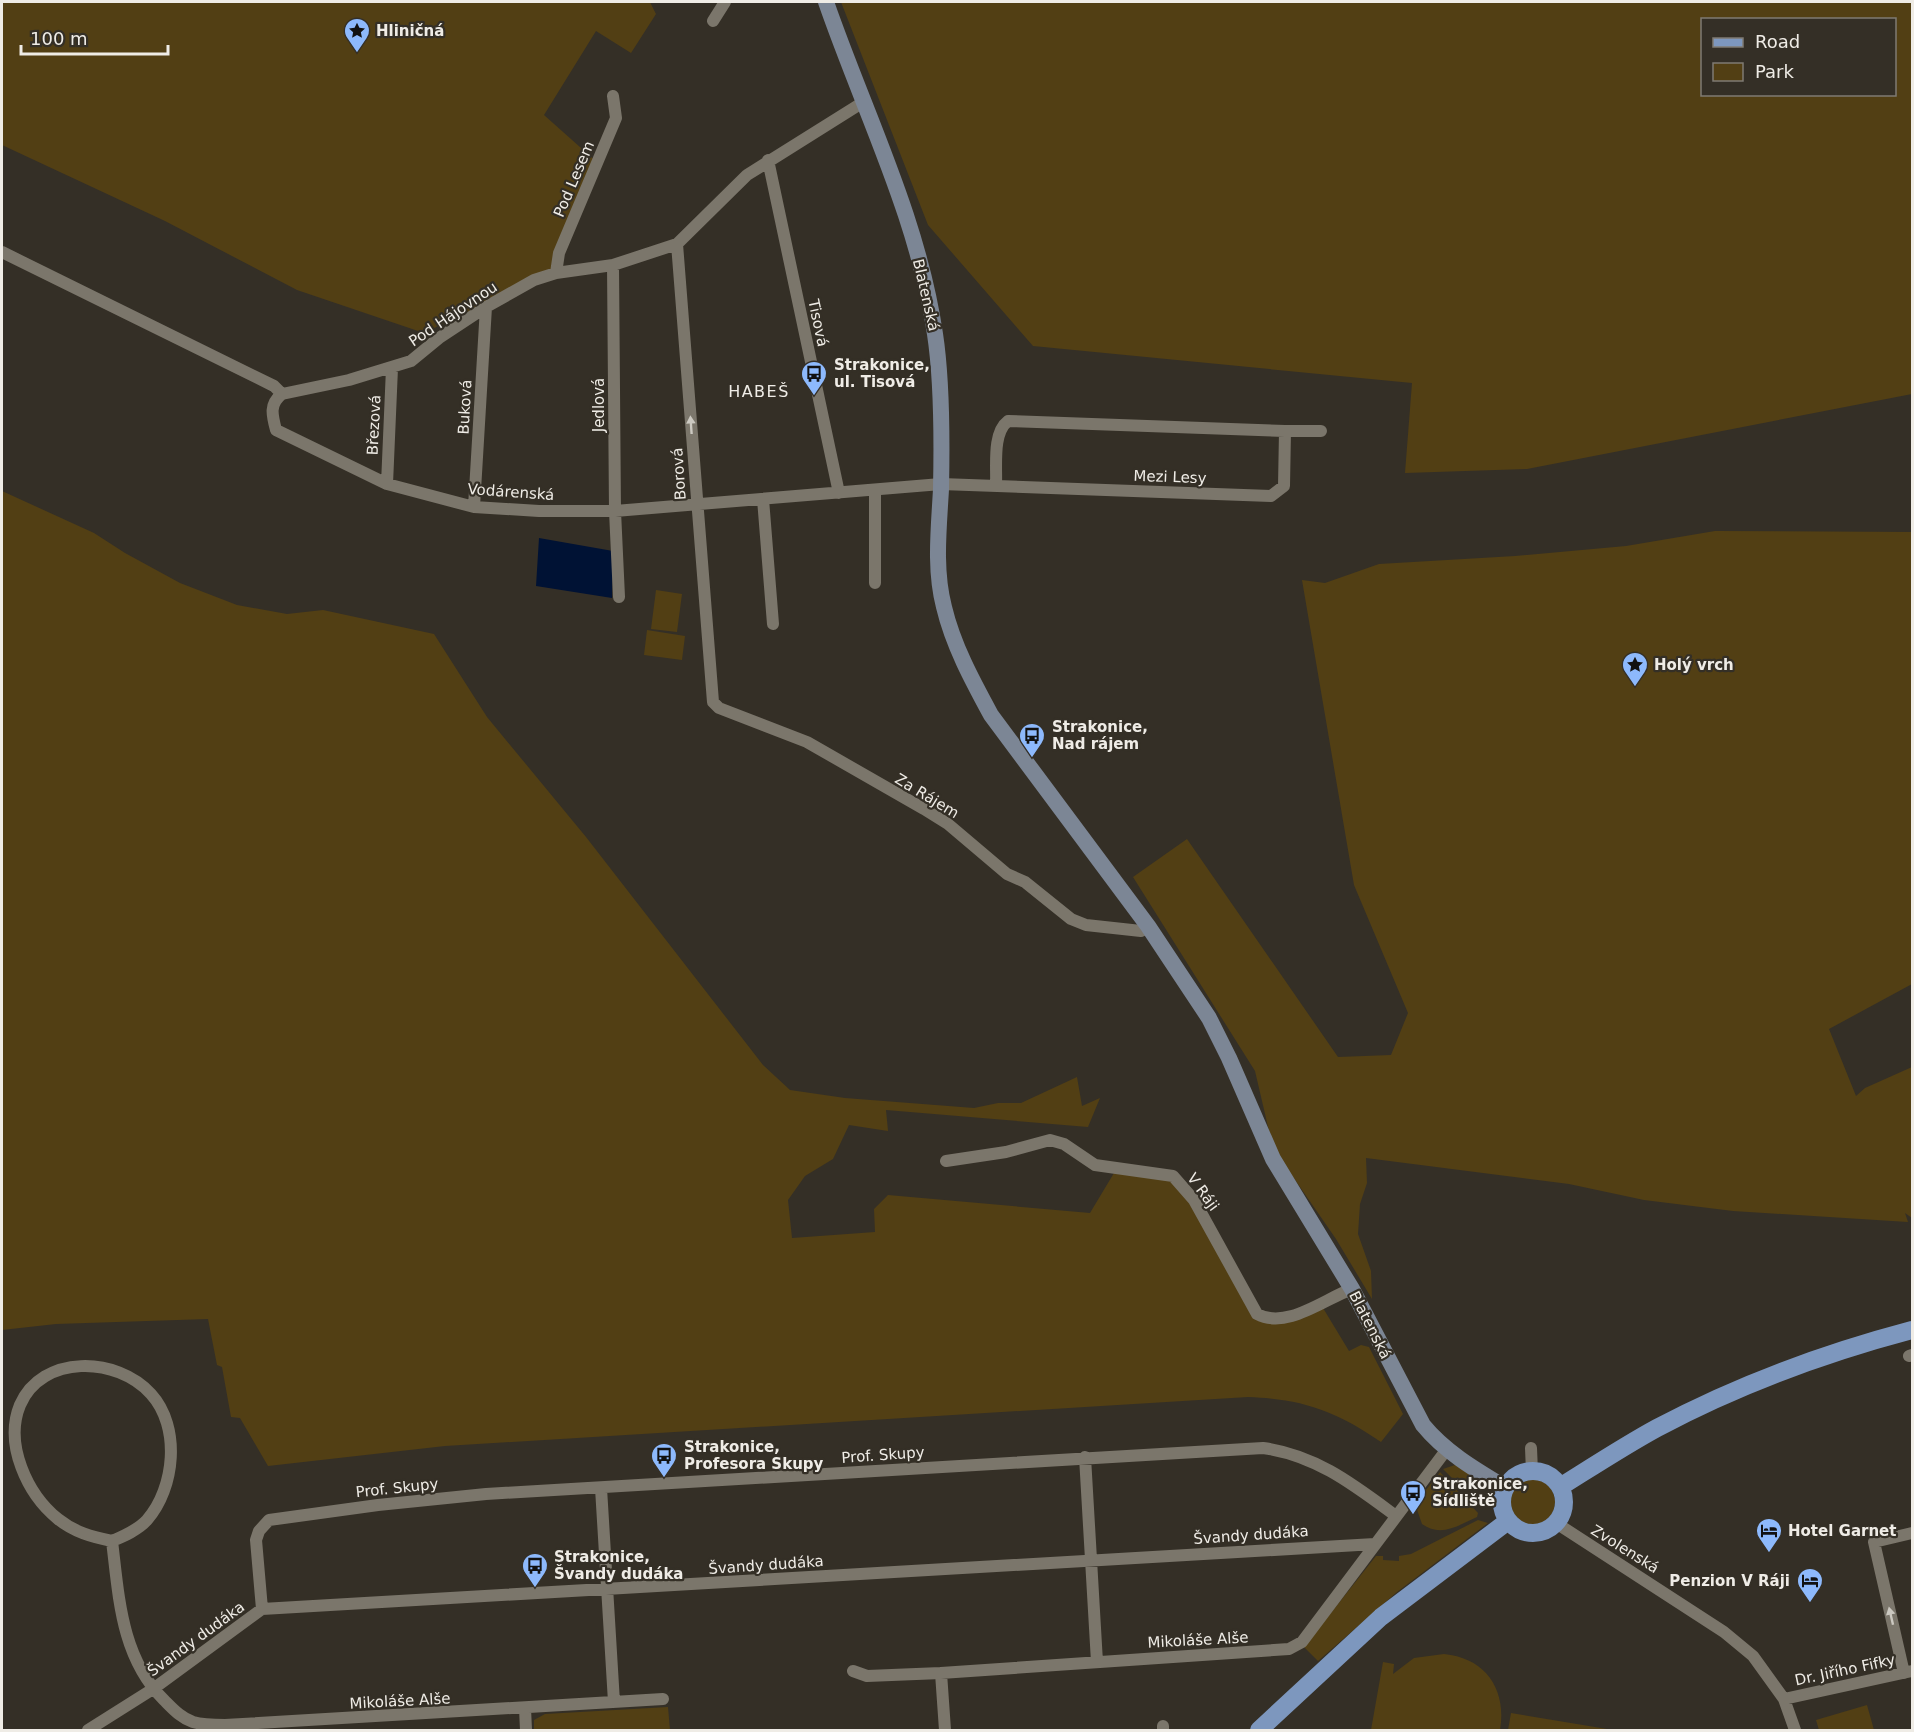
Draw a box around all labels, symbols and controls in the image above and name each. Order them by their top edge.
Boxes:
place icon: Hliničná [342,16,372,54]
scale bar [21,18,168,56]
legend [1701,18,1896,96]
place label: Hliničná [376,22,444,40]
text: 100 m [30,28,88,49]
text: Road [1755,31,1800,52]
text: Park [1755,61,1794,82]
street label: Pod Lesem [550,138,598,220]
street label: Blatenská [909,257,943,333]
street label: Pod Hájovnou [405,278,501,350]
street label: Tisová [804,297,832,348]
place label: Strakonice, ul. Tisová [834,356,930,391]
bus stop icon: Strakonice, ul. Tisová [799,359,829,397]
street label: Jedlová [590,378,608,433]
street label: Buková [455,379,475,435]
district label: HABEŠ [728,382,790,401]
street label: Březová [363,394,385,456]
one-way arrow [686,415,695,434]
street label: Borová [668,447,690,501]
street label: Mezi Lesy [1133,467,1207,487]
street label: Vodárenská [467,480,555,504]
place icon: Holý vrch [1620,650,1650,688]
place label: Holý vrch [1654,656,1734,674]
place label: Strakonice, Nad rájem [1052,718,1148,753]
bus stop icon: Strakonice, Nad rájem [1017,721,1047,759]
street label: Za Rájem [892,770,962,822]
street label: V Ráji [1183,1169,1223,1215]
street label: Blatenská [1345,1288,1395,1362]
place label: Strakonice, Profesora Skupy [684,1438,824,1473]
bus stop icon: Strakonice, Profesora Skupy [649,1441,679,1479]
street label: Prof. Skupy [841,1443,925,1467]
street label: Prof. Skupy [355,1475,439,1501]
place label: Strakonice, Sídliště [1432,1475,1528,1510]
bus stop icon: Strakonice, Sídliště [1398,1478,1428,1516]
hotel icon: Hotel Garnet [1754,1516,1784,1554]
street label: Švandy dudáka [1193,1521,1309,1548]
street label: Zvolenská [1588,1521,1662,1577]
place label: Hotel Garnet [1788,1522,1896,1540]
place label: Strakonice, Švandy dudáka [554,1548,684,1583]
bus stop icon: Strakonice, Švandy dudáka [520,1551,550,1589]
street label: Švandy dudáka [708,1551,824,1578]
hotel icon: Penzion V Ráji [1795,1566,1825,1604]
place label: Penzion V Ráji [1669,1572,1790,1590]
street label: Švandy dudáka [143,1597,248,1680]
one-way arrow [1885,1606,1895,1625]
street label: Mikoláše Alše [1147,1628,1249,1652]
street label: Dr. Jiřího Fifky [1793,1651,1897,1689]
street label: Mikoláše Alše [349,1689,451,1713]

